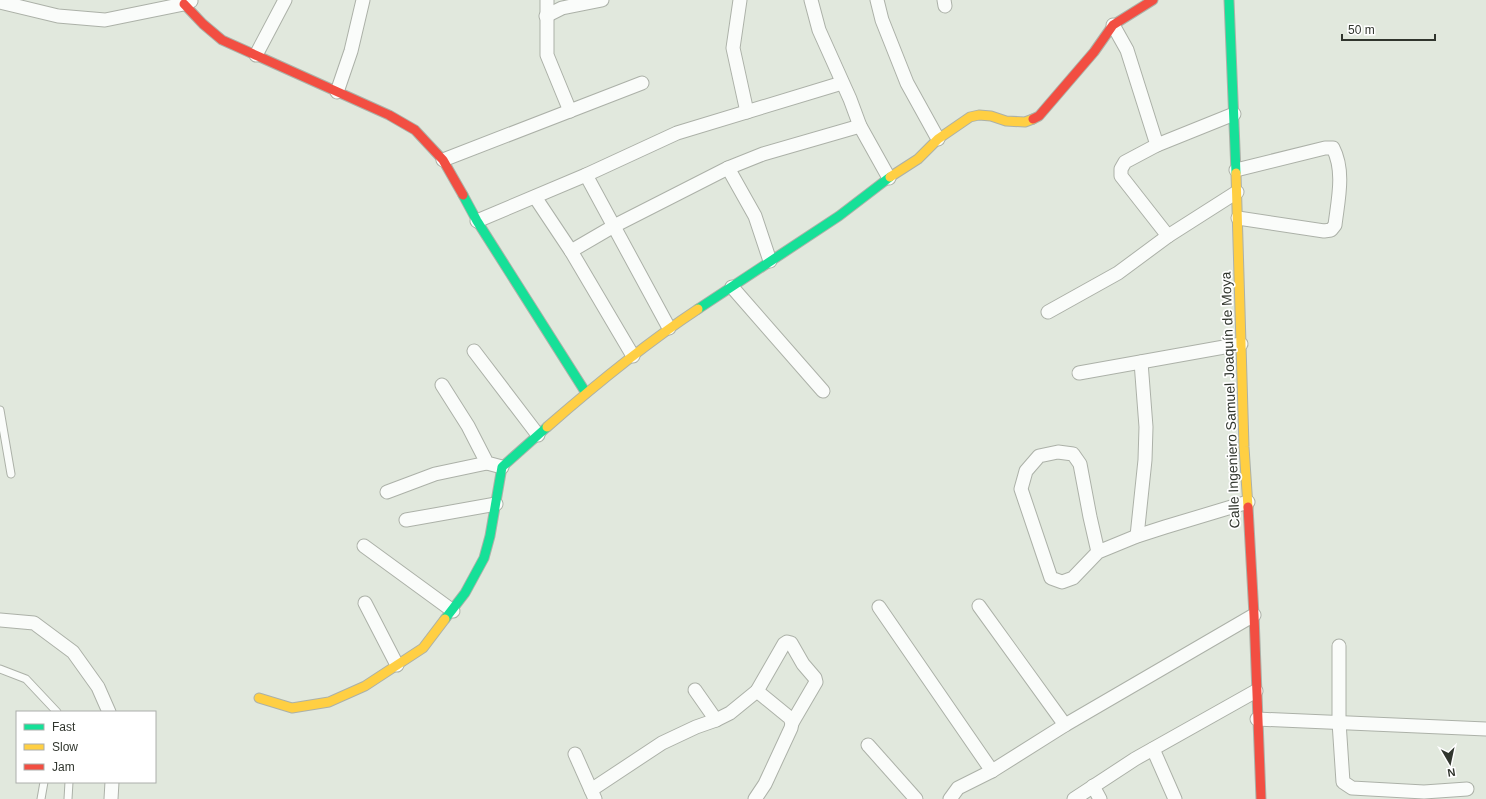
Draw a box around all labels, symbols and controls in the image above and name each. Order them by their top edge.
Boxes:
scale bar [1342,16,1435,42]
text: 50 m [1348,23,1375,37]
street label: Calle Ingeniero Samuel Joaquín de Moya [1218,271,1242,529]
legend [16,711,156,783]
text: Fast [52,720,76,734]
text: Slow [52,740,78,754]
north arrow [1430,743,1470,783]
text: Jam [52,760,75,774]
text: N [1447,766,1456,779]

